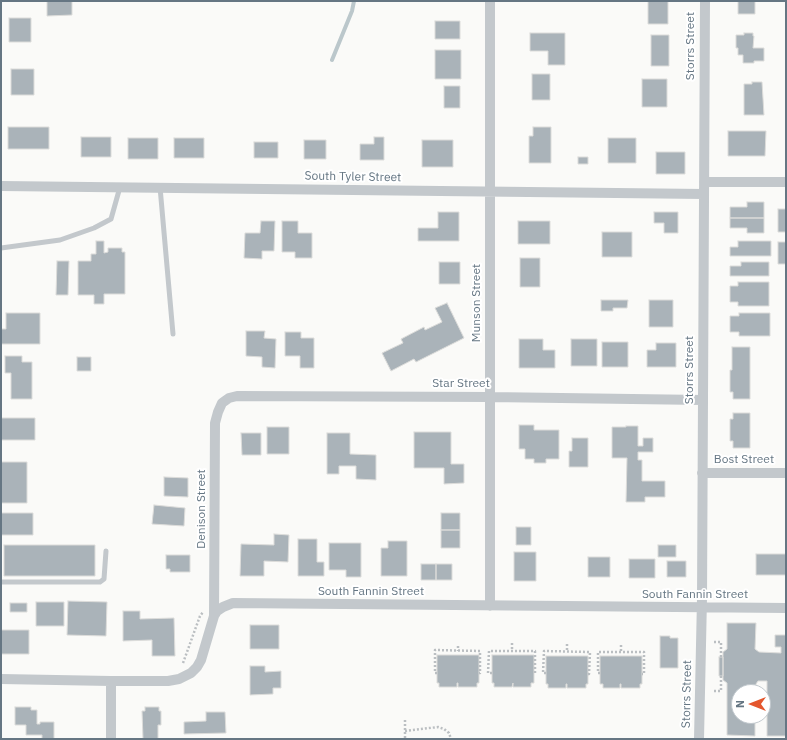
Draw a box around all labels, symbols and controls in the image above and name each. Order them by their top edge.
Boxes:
street label: Storrs Street [684,12,698,80]
street label: South Tyler Street [305,169,401,185]
street label: Munson Street [470,264,484,342]
street label: Storrs Street [683,336,697,404]
street label: Star Street [432,377,490,391]
street label: Bost Street [714,453,774,467]
street label: Denison Street [195,469,209,549]
street label: South Fannin Street [318,585,424,599]
street label: South Fannin Street [642,588,748,602]
street label: Storrs Street [679,660,695,728]
north arrow [731,684,771,724]
text: N [733,700,747,708]

